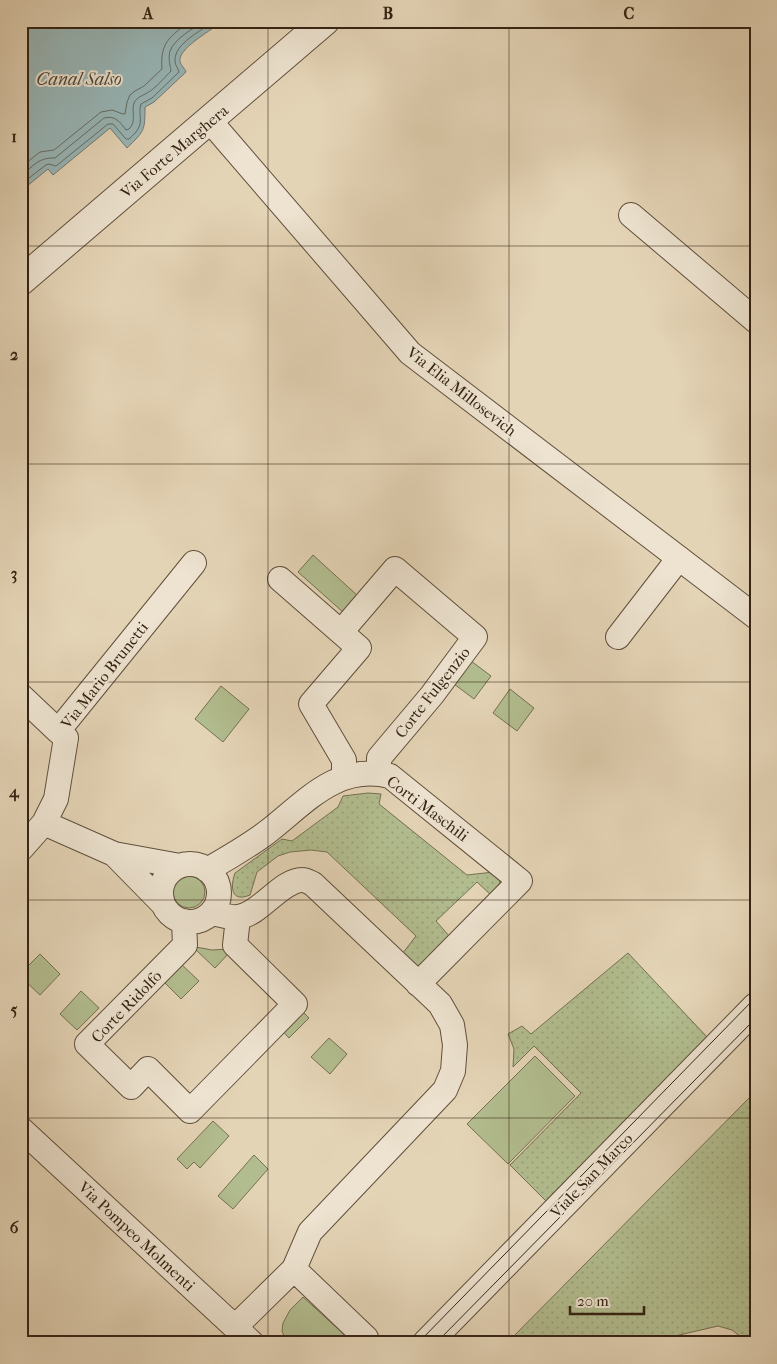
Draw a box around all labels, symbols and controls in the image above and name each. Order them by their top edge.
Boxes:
text: A [142,4,154,23]
text: B [383,4,393,23]
text: C [624,4,635,23]
water label: Canal Salso [36,69,122,90]
street label: Via Forte Marghera [116,100,233,203]
text: 1 [11,127,17,146]
street label: Via Elia Millosevich [402,342,520,440]
text: 2 [10,345,18,364]
text: 3 [11,564,17,584]
street label: Via Mario Brunetti [56,618,152,733]
street label: Corte Fulgenzio [391,643,474,742]
street label: Corti Maschili [383,772,472,845]
text: 4 [8,782,20,802]
street label: Corte Ridolfo [87,966,166,1046]
text: 5 [11,1000,18,1019]
street label: Viale San Marco [545,1129,637,1222]
street label: Via Pompeo Molmenti [74,1177,199,1295]
text: 6 [10,1218,19,1237]
scale bar [570,1284,643,1316]
text: 20 m [577,1292,609,1310]

